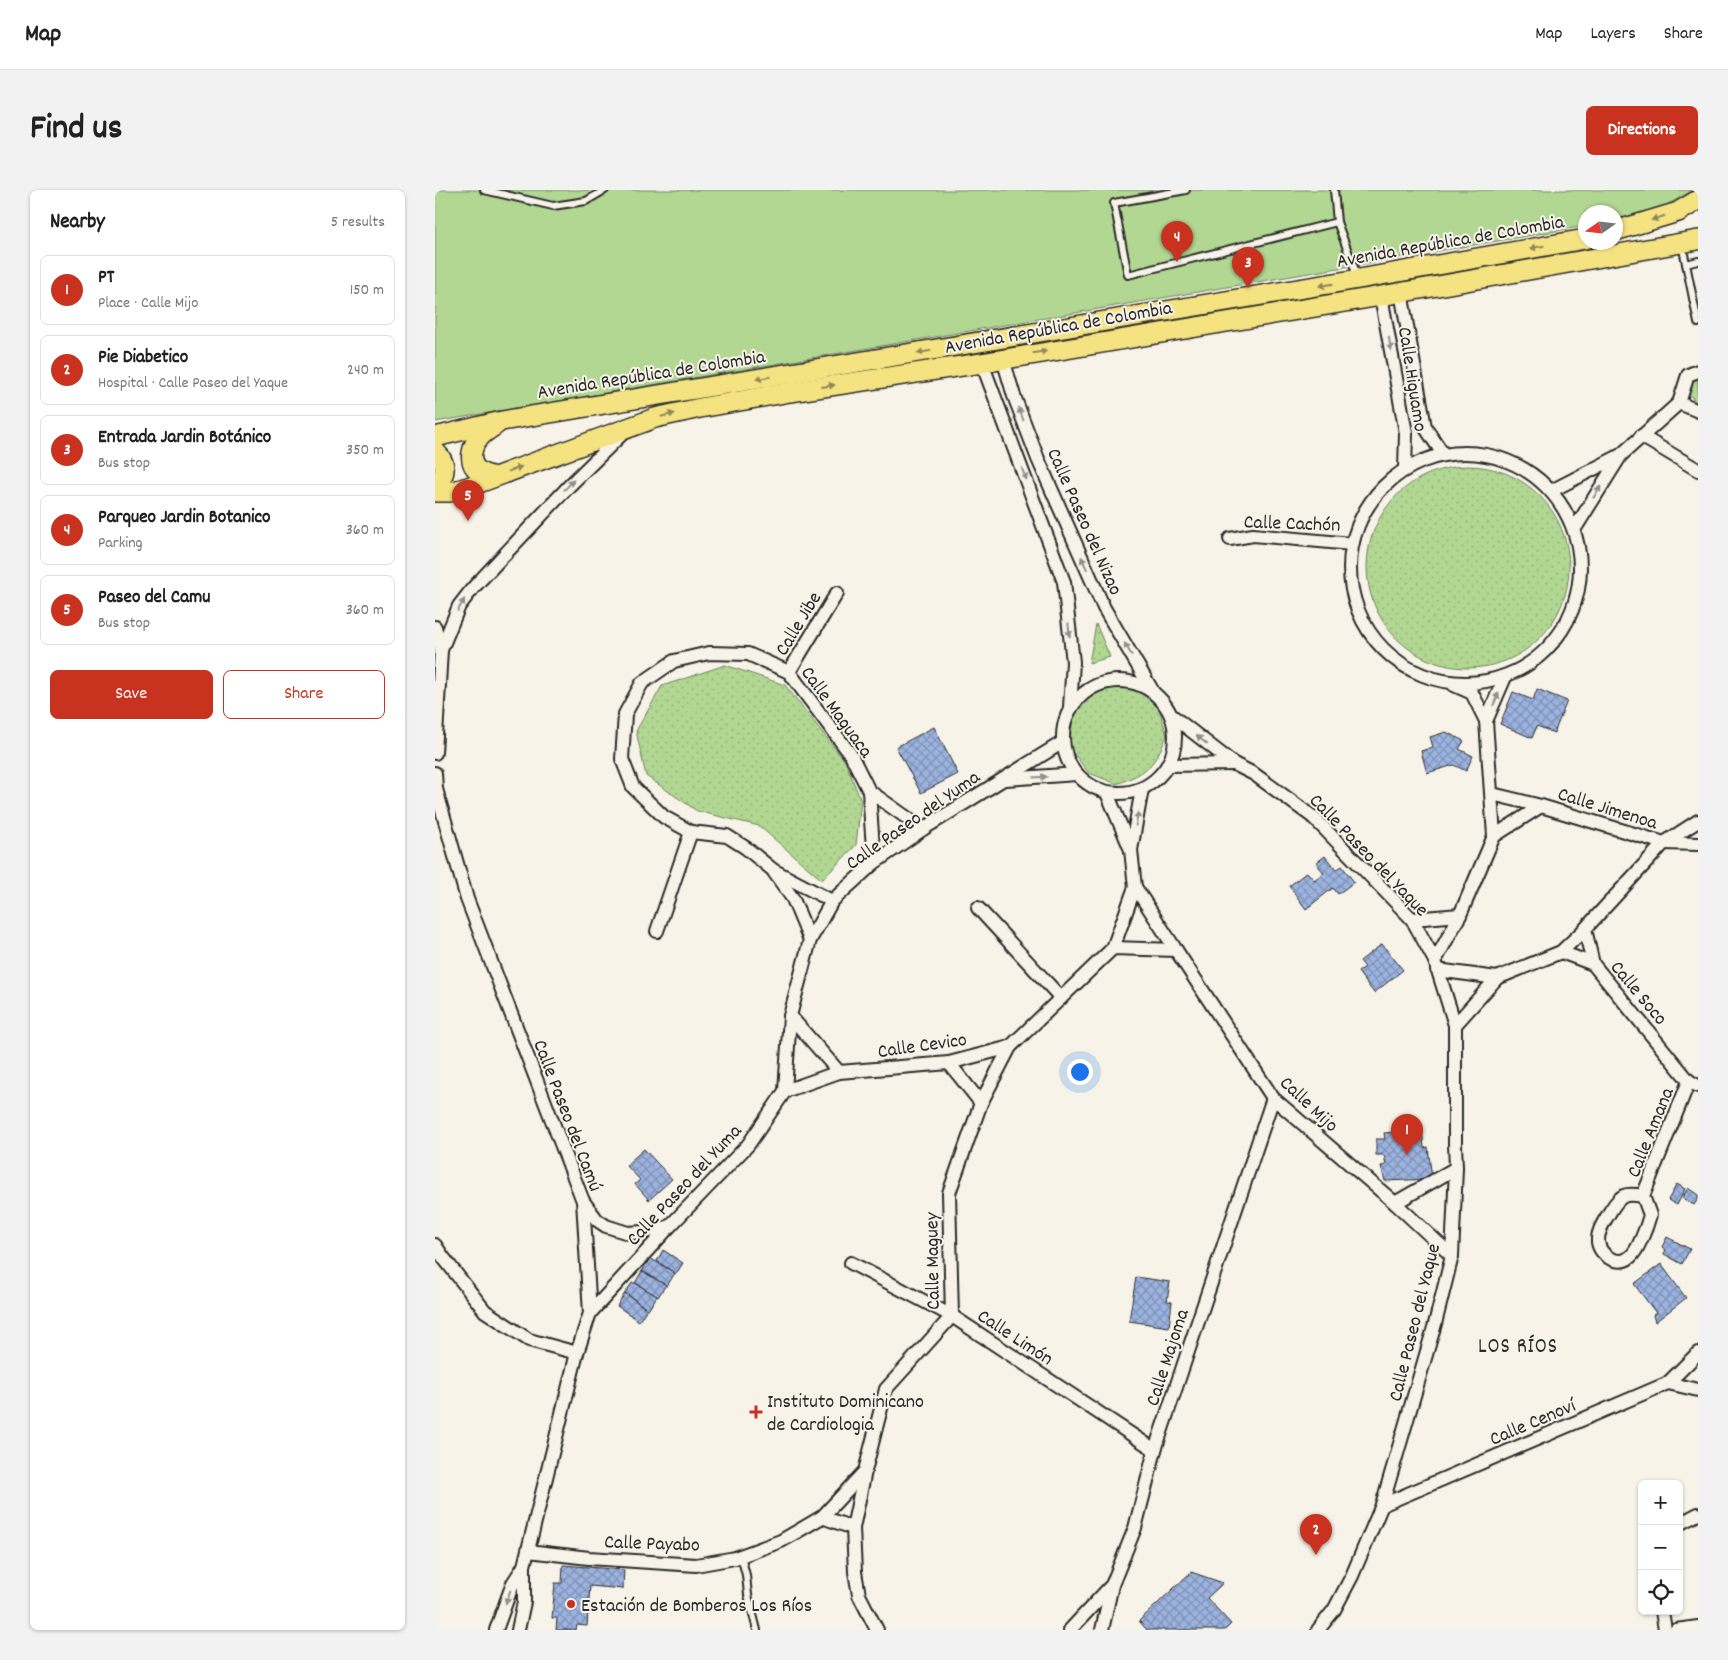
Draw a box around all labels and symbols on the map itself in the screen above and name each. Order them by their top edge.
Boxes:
north arrow [1578,205,1623,250]
street label: Avenida República de Colombia [1335,209,1567,277]
one-way arrow [1650,215,1665,222]
pin: 4 [1161,221,1193,262]
one-way arrow [1529,244,1545,252]
pin: 3 [1232,247,1264,288]
one-way arrow [1317,281,1333,289]
street label: Avenida República de Colombia [943,295,1175,363]
street label: Calle Higuamo [1389,325,1433,434]
one-way arrow [1386,336,1394,352]
street label: Avenida República de Colombia [535,344,768,408]
one-way arrow [915,348,931,356]
one-way arrow [1032,348,1048,356]
one-way arrow [755,374,771,382]
one-way arrow [820,382,836,390]
one-way arrow [1017,406,1025,421]
one-way arrow [660,411,676,419]
street label: Calle Paseo del Nizao [1038,444,1128,600]
one-way arrow [508,465,523,473]
one-way arrow [1020,467,1028,482]
pin: 5 [452,480,484,521]
one-way arrow [563,480,575,492]
one-way arrow [1593,486,1602,499]
street label: Calle Cachón [1243,509,1341,541]
one-way arrow [1080,556,1088,570]
street label: Calle Jibe [769,587,830,662]
one-way arrow [456,599,465,612]
one-way arrow [1065,622,1073,638]
one-way arrow [1123,643,1132,656]
street label: Calle Maguaca [793,661,879,765]
one-way arrow [1492,692,1500,706]
one-way arrow [1196,734,1209,745]
street label: Calle Paseo del Yuma [841,764,987,878]
one-way arrow [1033,772,1049,780]
street label: Calle Jimenoa [1554,781,1661,839]
street label: Calle Paseo del Yaque [1302,788,1434,924]
one-way arrow [1133,811,1141,827]
street label: Calle Soco [1602,956,1673,1032]
street label: Calle Cevico [876,1027,969,1067]
street label: Calle Paseo del Camú [524,1036,608,1196]
your location [1067,1059,1093,1085]
street label: Calle Mijo [1272,1071,1344,1140]
street label: Calle Amana [1621,1083,1683,1182]
pin: 1 [1391,1114,1423,1155]
street label: Calle Paseo del Yuma [621,1118,750,1253]
street label: Calle Maguey [919,1211,949,1310]
street label: Calle Paseo del Yaque [1383,1241,1449,1405]
street label: Calle Limón [971,1303,1058,1374]
street label: Calle Majoma [1140,1305,1198,1410]
district label: LOS RÍOS [1478,1333,1558,1363]
place label: Instituto Dominicano de Cardiologia [767,1389,924,1440]
street label: Calle Cenoví [1486,1393,1582,1454]
marker: Instituto Dominicano de Cardiologia [749,1405,763,1419]
pin: 2 [1300,1514,1332,1555]
street label: Calle Payabo [604,1529,700,1561]
one-way arrow [504,1590,512,1605]
place label: Estación de Bomberos Los Ríos [581,1593,812,1621]
marker: Estación de Bomberos Los Ríos [565,1598,577,1610]

